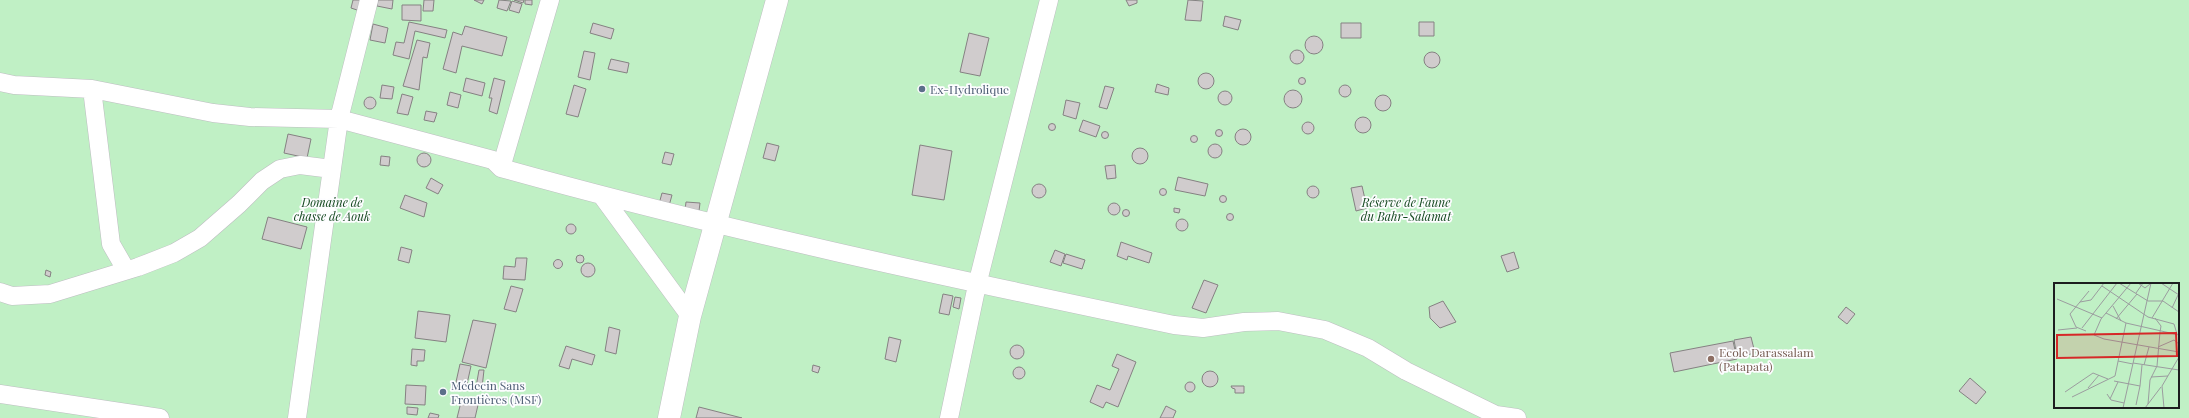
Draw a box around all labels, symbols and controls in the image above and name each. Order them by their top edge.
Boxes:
place label: Ex-Hydrolique [930,81,1009,97]
marker: Ex-Hydrolique [917,84,927,94]
park label: Domaine de chasse de Aouk [294,194,370,224]
park label: Réserve de Faune du Bahr-Salamat [1361,194,1452,224]
inset map [2054,283,2179,408]
place label: Ecole Darassalam (Patapata) [1719,344,1814,374]
marker: Ecole Darassalam (Patapata) [1706,354,1716,364]
place label: Médecin Sans Frontières (MSF) [451,377,541,407]
marker: Médecin Sans Frontières (MSF) [438,387,448,397]

